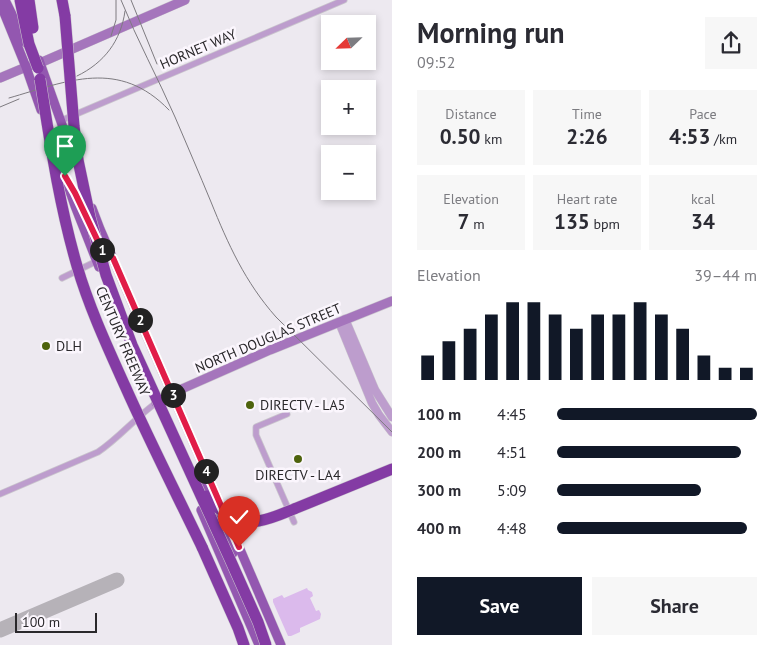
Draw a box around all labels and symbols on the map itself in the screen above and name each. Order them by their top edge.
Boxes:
north arrow [321,15,376,70]
street label: HORNET WAY [157,25,239,73]
pin [44,125,86,176]
pin: 1 [90,238,114,262]
street label: CENTURY FREEWAY [92,283,154,399]
street label: NORTH DOUGLAS STREET [192,299,344,377]
pin: 2 [128,308,152,332]
place label: DLH [56,337,82,355]
marker: DLH [40,340,52,352]
pin: 3 [160,382,186,408]
place label: DIRECTV - LA5 [260,396,345,414]
marker: DIRECTV - LA5 [244,399,256,411]
marker: DIRECTV - LA4 [292,453,304,465]
pin: 4 [194,458,218,484]
place label: DIRECTV - LA4 [255,466,341,484]
pin [218,496,260,547]
scale bar [15,610,98,633]

